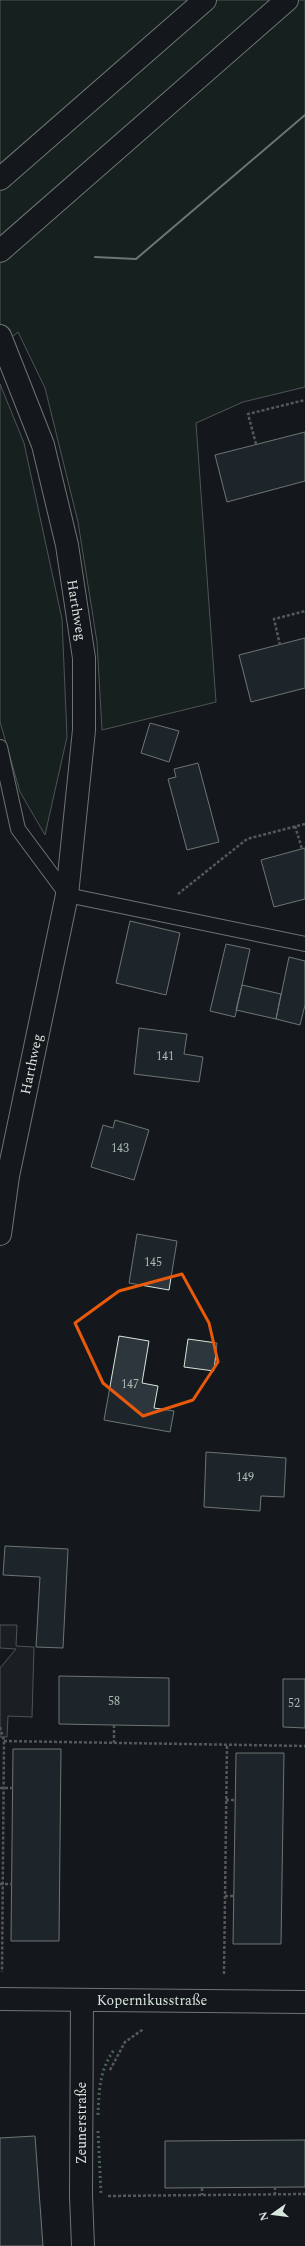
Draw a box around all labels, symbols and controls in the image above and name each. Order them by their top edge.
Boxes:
street label: Harthweg [61,578,92,642]
street label: Harthweg [15,1032,48,1096]
house number: 141 [156,1047,174,1066]
house number: 143 [111,1139,129,1158]
house number: 145 [144,1253,162,1272]
house number: 147 [121,1375,139,1394]
house number: 149 [236,1468,254,1487]
house number: 58 [108,1692,120,1711]
house number: 52 [288,1694,300,1713]
street label: Kopernikusstraße [97,1990,207,2011]
street label: Zeunerstraße [71,2081,92,2164]
north arrow [253,2194,293,2234]
text: N [254,2210,273,2223]

